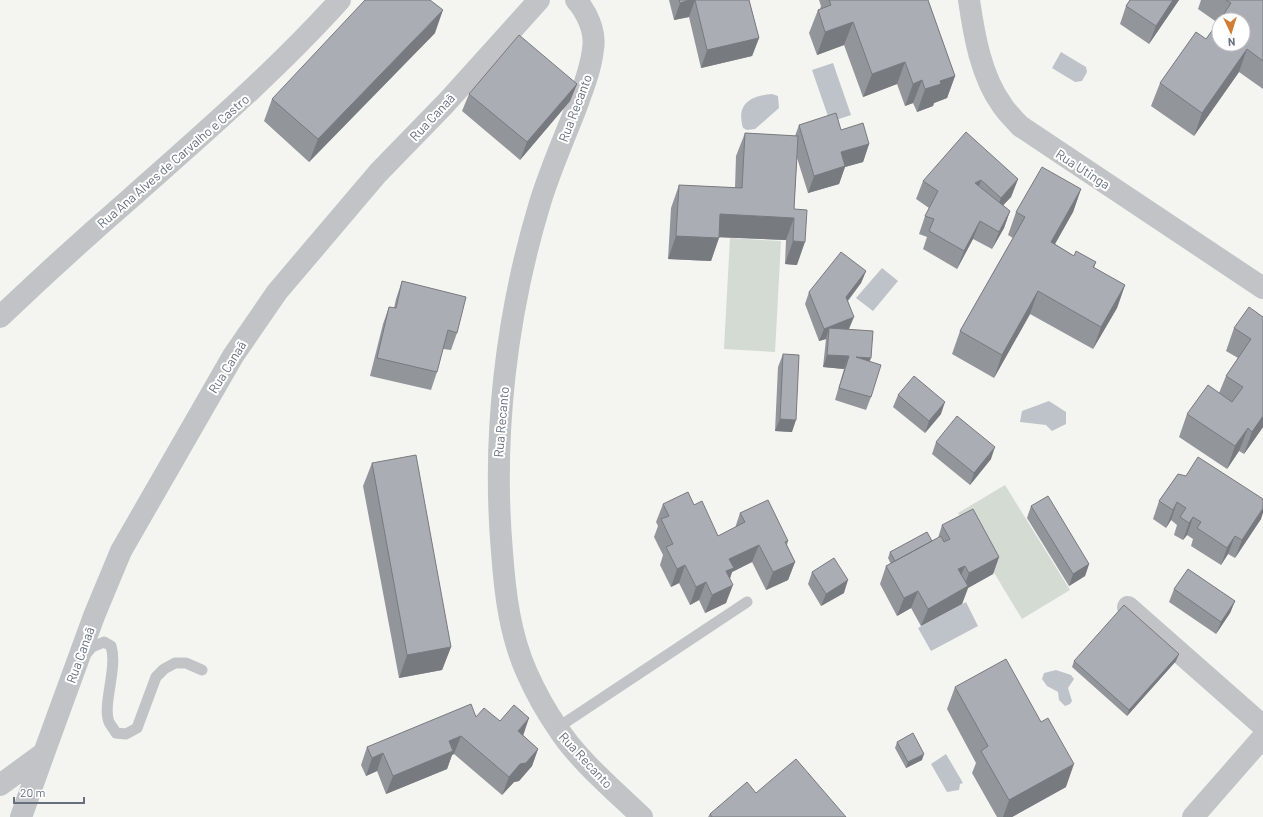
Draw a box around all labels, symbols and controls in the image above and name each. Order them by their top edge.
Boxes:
north arrow [1211,12,1251,52]
text: N [1228,36,1236,49]
street label: Rua Recanto [555,72,595,144]
street label: Rua Canaã [406,90,458,144]
street label: Rua Ana Alves de Carvalho e Castro [94,91,252,231]
street label: Rua Utinga [1053,146,1113,192]
street label: Rua Canaã [205,338,249,396]
street label: Rua Recanto [490,386,512,458]
street label: Rua Canaã [62,625,98,685]
street label: Rua Recanto [556,729,616,791]
scale bar [14,779,84,805]
text: 20 m [20,785,46,799]

